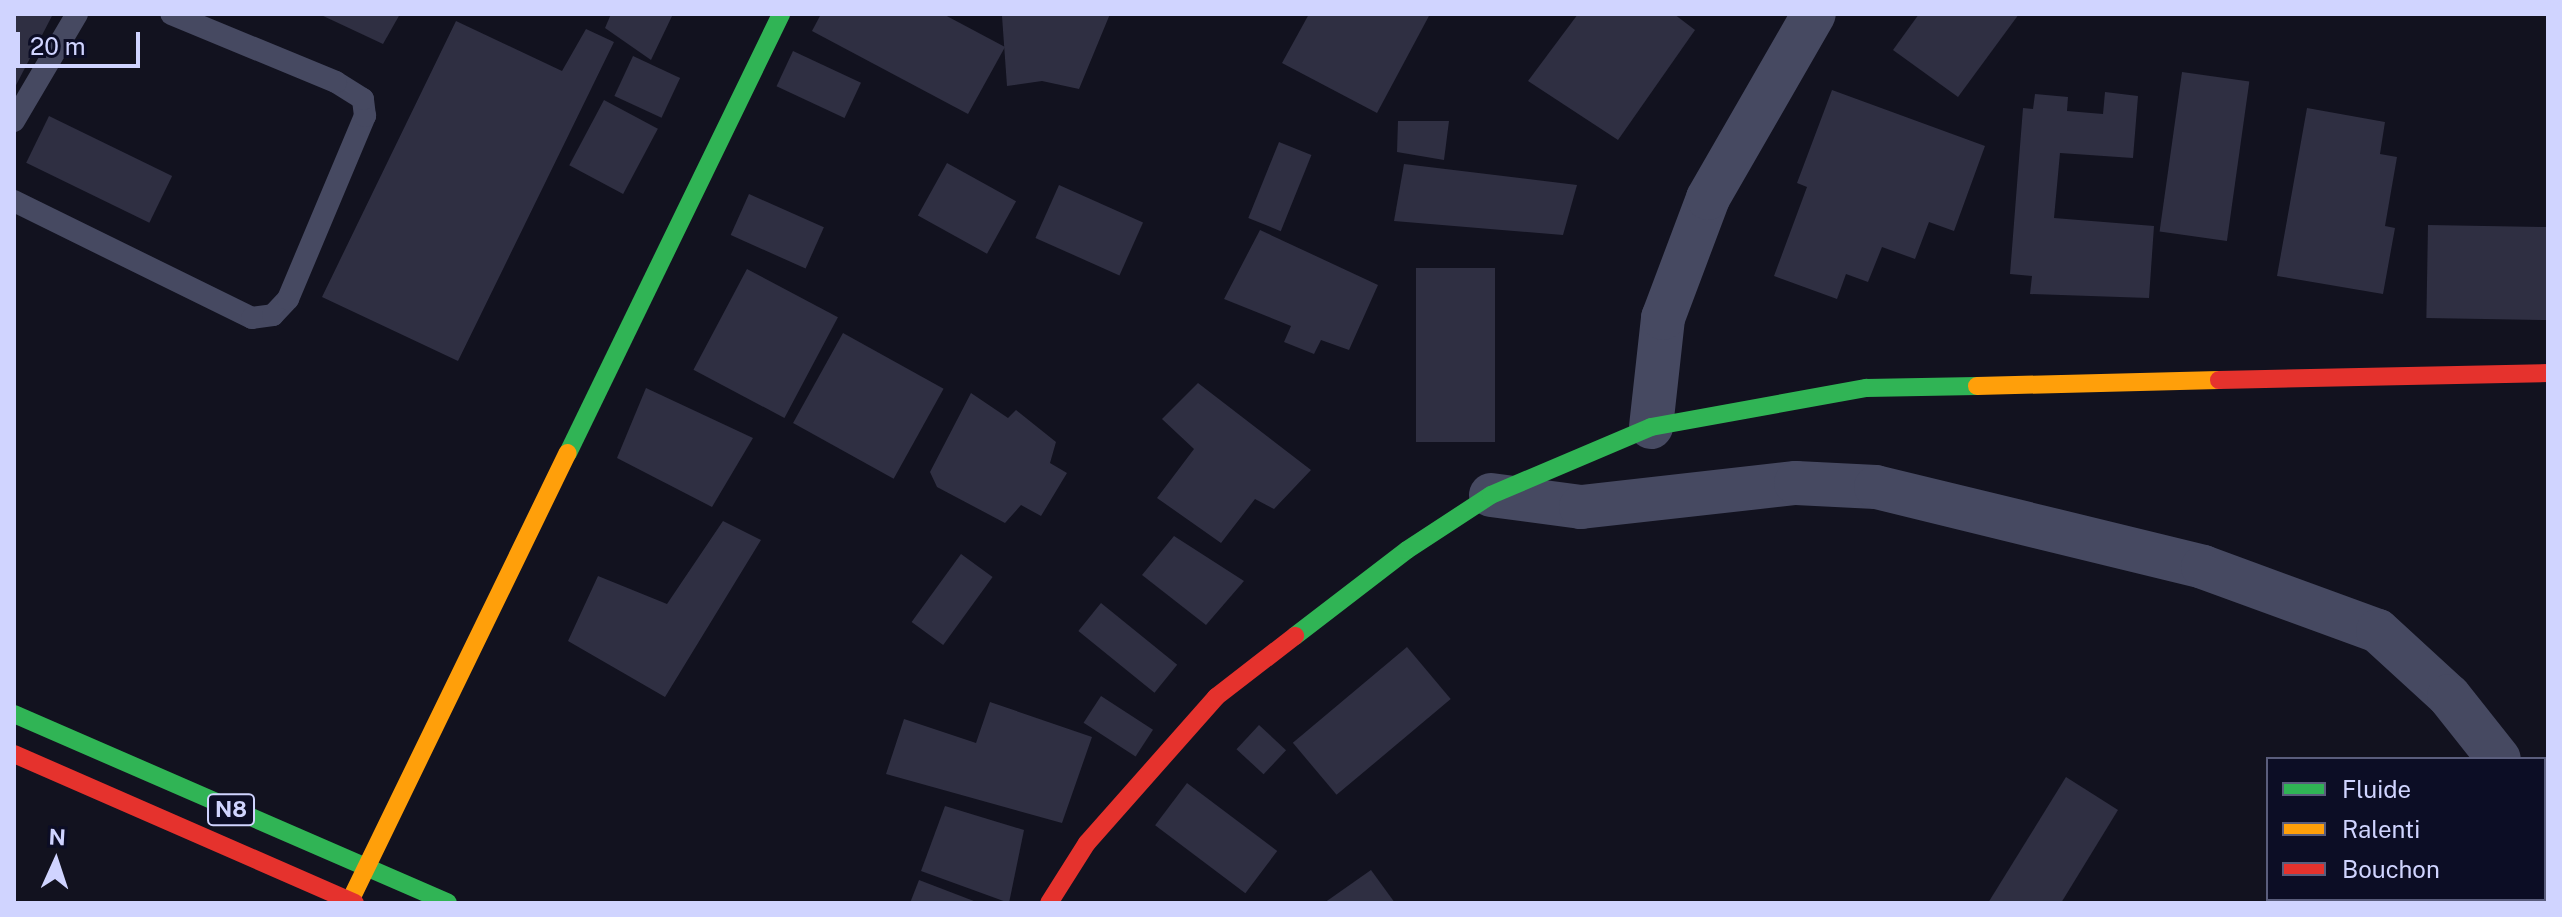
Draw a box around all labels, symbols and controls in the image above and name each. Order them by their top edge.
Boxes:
scale bar [20,16,144,66]
text: 20 m [30,32,86,60]
legend [2266,757,2546,901]
text: Fluide [2342,775,2411,803]
road number: N8 [207,792,255,828]
text: Ralenti [2342,815,2420,843]
north arrow [16,821,96,901]
text: N [48,824,67,850]
text: Bouchon [2342,855,2440,883]

